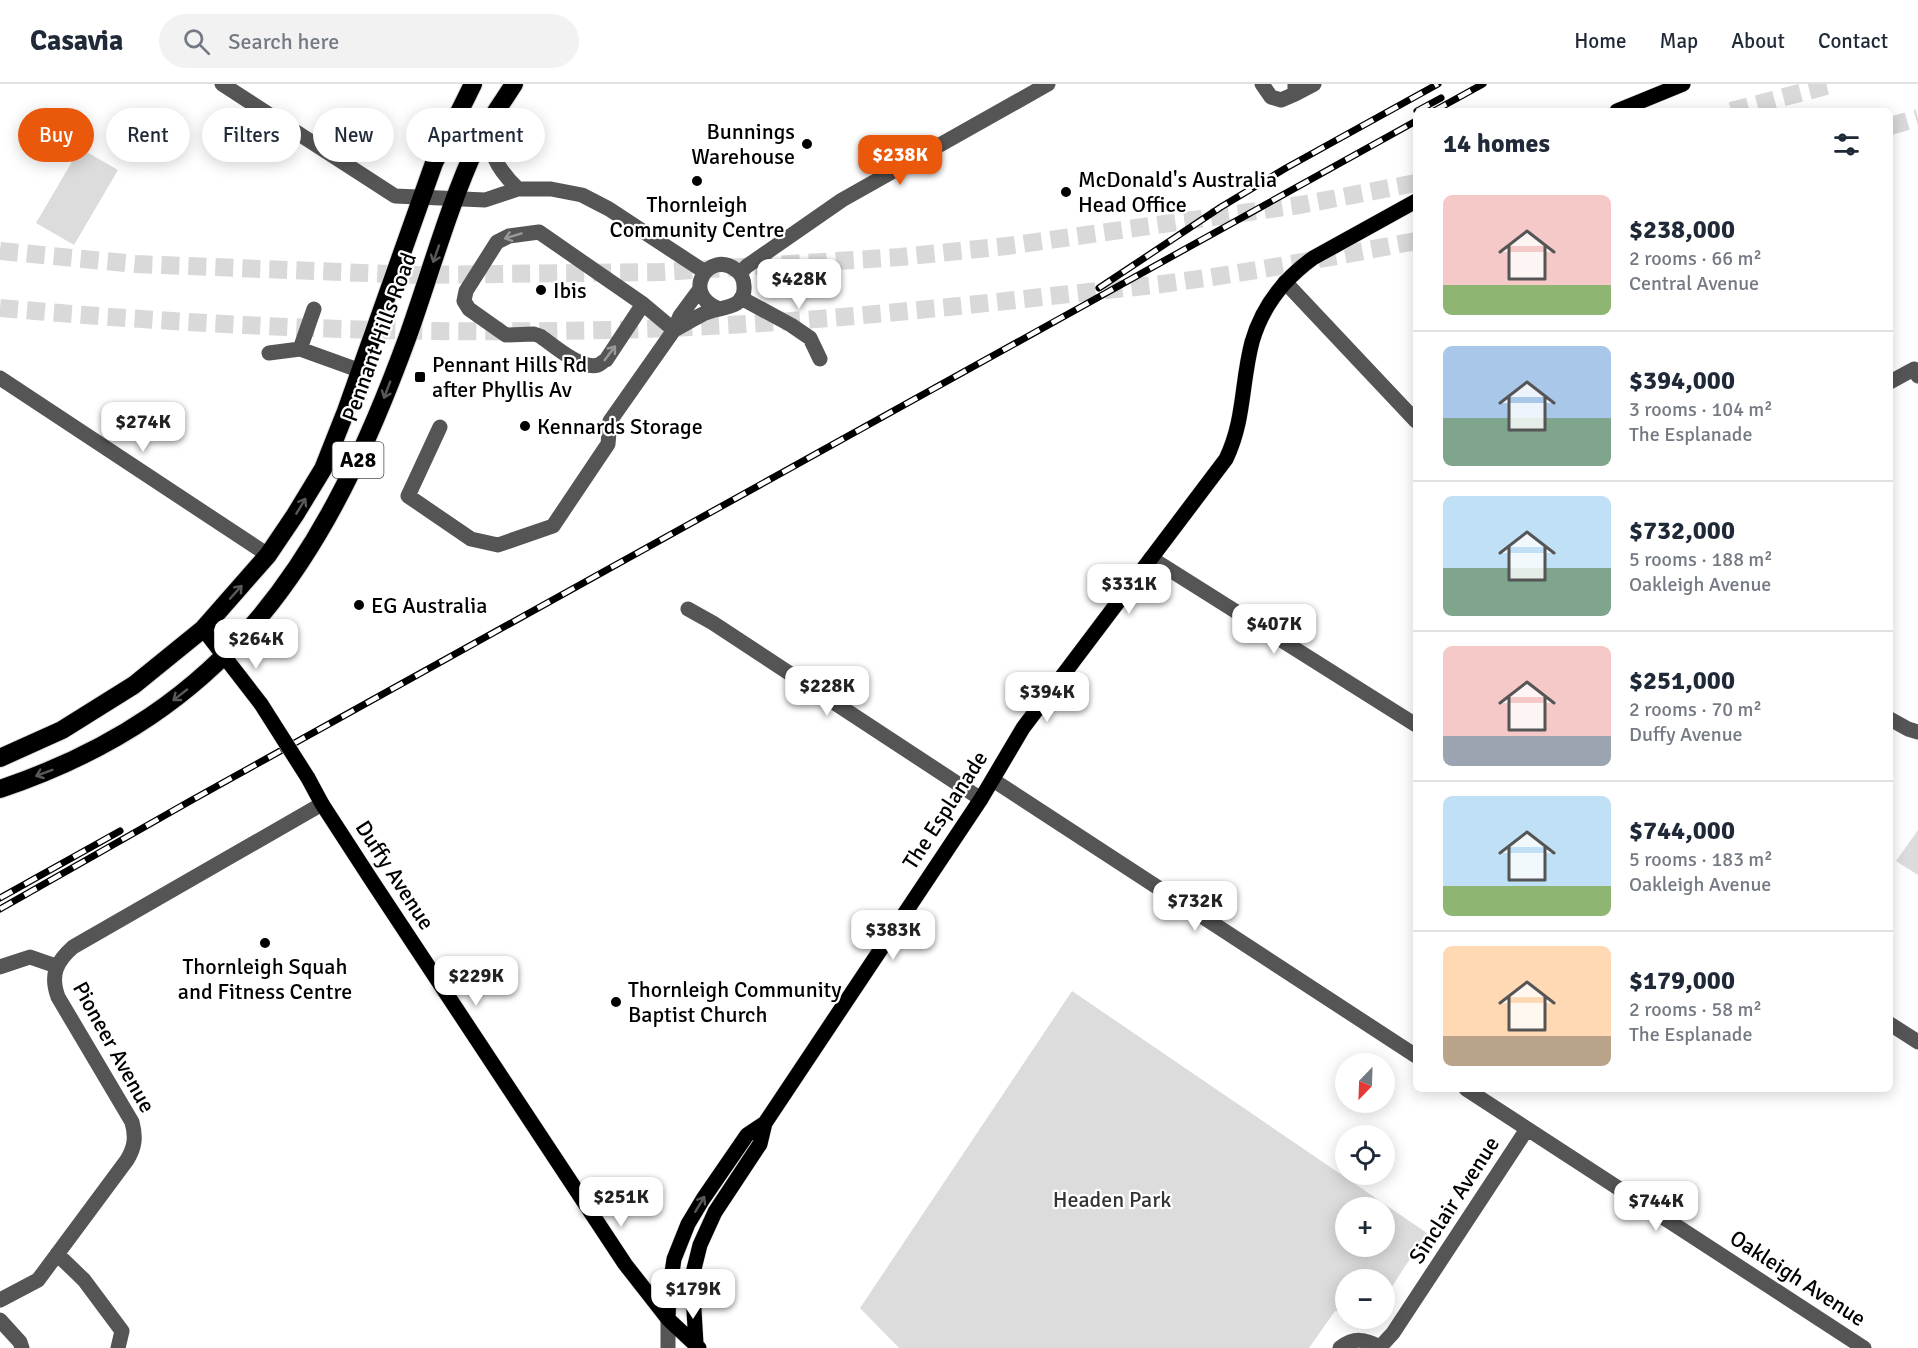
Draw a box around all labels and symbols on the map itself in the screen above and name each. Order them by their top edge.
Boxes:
place label: Bunnings Warehouse [691,118,795,170]
pin: $238K [858,135,942,186]
marker: Bunnings Warehouse [800,137,814,151]
place label: McDonald's Australia Head Office [1078,166,1277,218]
marker: Thornleigh Community Centre [690,174,704,188]
marker: McDonald's Australia Head Office [1059,185,1073,199]
place label: Thornleigh Community Centre [610,191,784,243]
one-way arrow [504,231,523,242]
one-way arrow [430,244,441,263]
street label: Pennant Hills Road [336,249,422,425]
pin: $428K [757,259,841,310]
place label: Ibis [553,277,587,304]
marker: Ibis [534,283,548,297]
one-way arrow [603,345,616,361]
place label: Pennant Hills Rd after Phyllis Av [432,351,587,403]
marker: Pennant Hills Rd after Phyllis Av [413,370,427,384]
one-way arrow [380,381,391,399]
pin: $274K [101,402,185,453]
place label: Kennards Storage [537,413,703,440]
marker: Kennards Storage [518,419,532,433]
road number: A28 [332,442,384,478]
one-way arrow [295,498,307,515]
pin: $331K [1087,564,1171,615]
one-way arrow [229,585,243,600]
place label: EG Australia [371,592,487,619]
marker: EG Australia [352,598,366,612]
pin: $407K [1232,604,1316,655]
pin: $264K [214,619,298,670]
pin: $228K [785,666,869,717]
pin: $394K [1005,672,1089,723]
one-way arrow [172,688,188,701]
street label: The Esplanade [897,746,993,874]
one-way arrow [36,768,54,779]
street label: Duffy Avenue [350,815,440,935]
pin: $732K [1153,881,1237,932]
pin: $383K [851,910,935,961]
marker: Thornleigh Squah and Fitness Centre [258,936,272,950]
place label: Thornleigh Squah and Fitness Centre [178,953,352,1005]
pin: $229K [434,956,518,1007]
place label: Thornleigh Community Baptist Church [628,976,842,1028]
street label: Pioneer Avenue [67,977,161,1117]
marker: Thornleigh Community Baptist Church [609,995,623,1009]
north arrow [1335,1053,1395,1113]
street label: Sinclair Avenue [1403,1131,1505,1269]
pin: $251K [579,1177,663,1228]
pin: $744K [1614,1181,1698,1232]
park label: Headen Park [1053,1186,1171,1213]
one-way arrow [695,1196,707,1213]
street label: Oakleigh Avenue [1725,1224,1871,1332]
pin: $179K [651,1269,735,1320]

